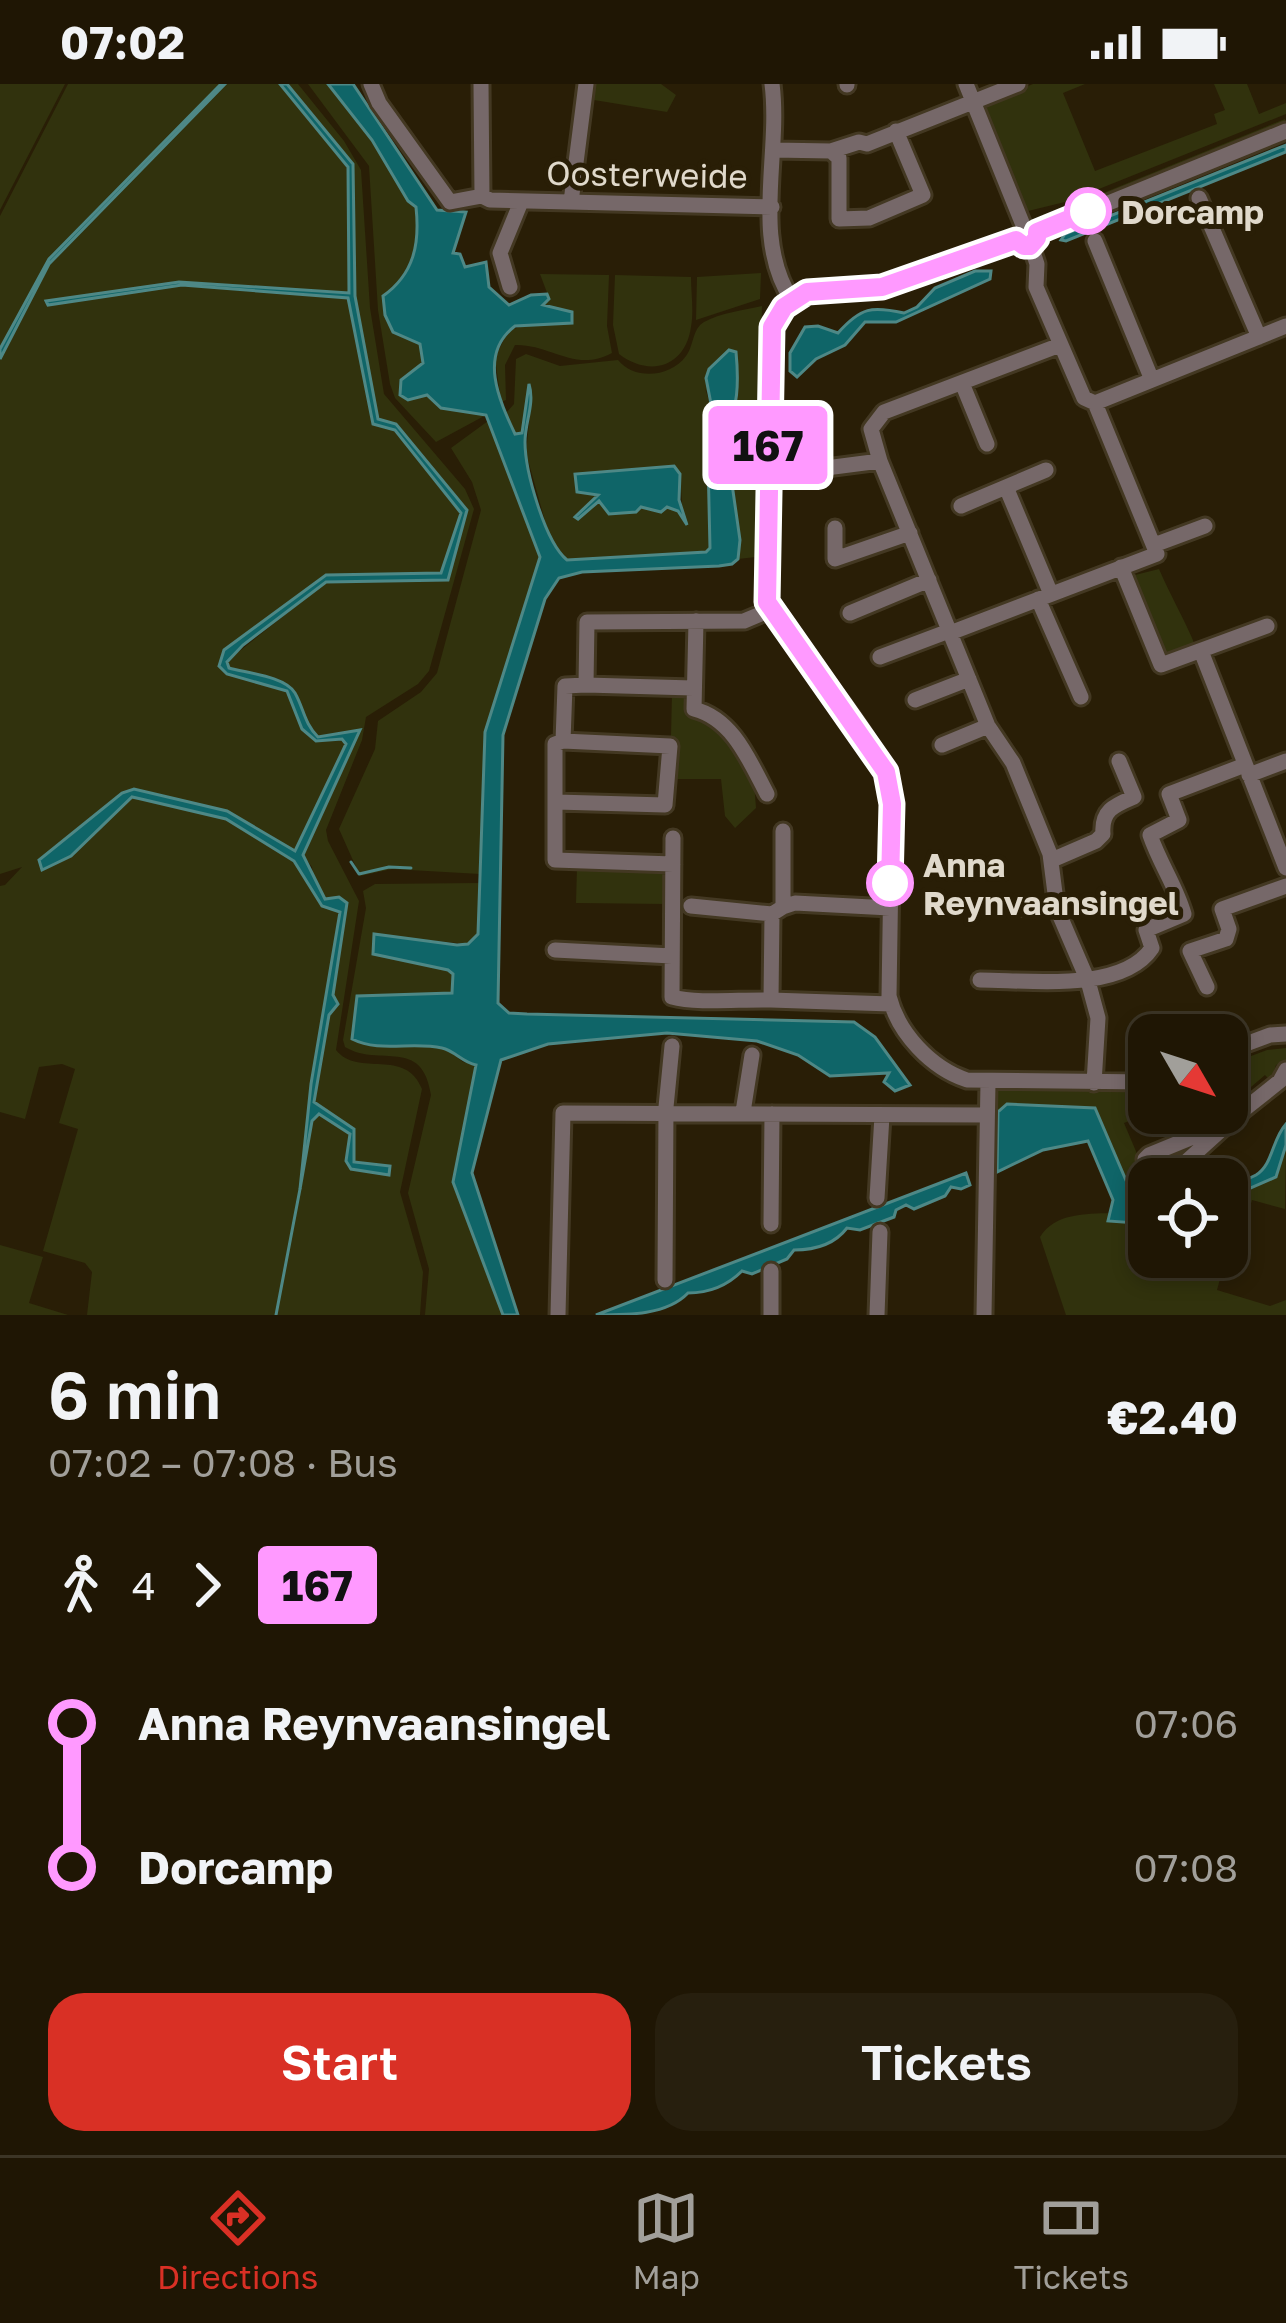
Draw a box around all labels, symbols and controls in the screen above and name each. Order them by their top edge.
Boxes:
text: 07:02 [60,15,185,69]
street label: Oosterweide [546,153,748,195]
marker: Dorcamp [1066,189,1110,233]
place label: Dorcamp [1121,192,1264,231]
line badge: 167 [699,406,837,484]
text: 167 [732,420,804,470]
place label: Anna Reynvaansingel [923,845,1179,922]
marker: Anna Reynvaansingel [868,861,912,905]
north arrow [1128,1014,1248,1134]
map controls [1128,1014,1248,1278]
button: locate [1128,1158,1248,1278]
text: 6 min [48,1354,221,1434]
text: €2.40 [1107,1390,1238,1444]
text: 07:02 – 07:08 · Bus [48,1439,398,1486]
icon: walk [48,1552,114,1618]
icon: forward [174,1552,240,1618]
text: 167 [282,1560,353,1610]
text: 4 [132,1562,156,1609]
text: Anna Reynvaansingel [138,1696,610,1750]
text: 07:06 [1134,1700,1238,1747]
text: Dorcamp [138,1840,333,1894]
text: 07:08 [1133,1844,1238,1891]
button: Start [48,1993,631,2131]
button: Tickets [655,1993,1238,2131]
tab: Directions [157,2185,318,2296]
tab: Map [632,2185,700,2296]
tab: Tickets [1014,2185,1129,2296]

